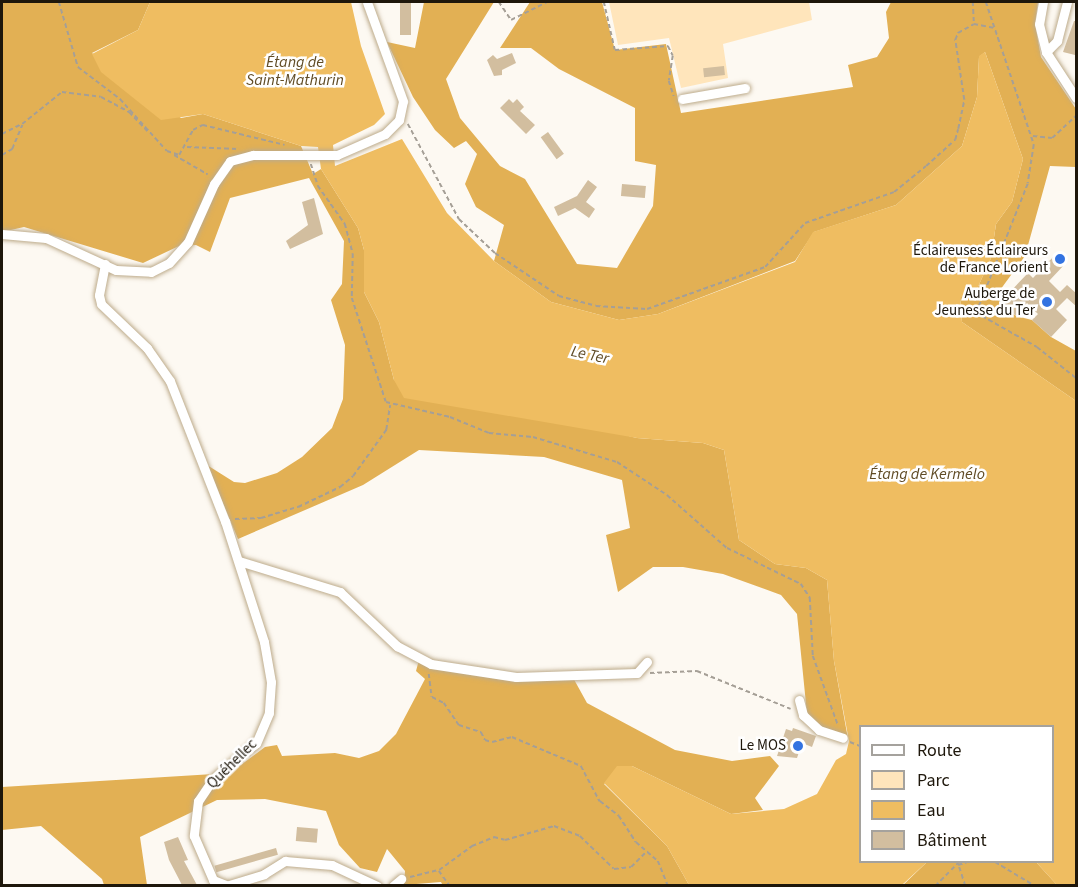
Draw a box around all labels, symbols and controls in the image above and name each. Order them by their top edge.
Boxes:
water label: Étang de Saint-Mathurin [246,52,344,90]
place label: Éclaireuses Éclaireurs de France Lorient [913,241,1048,276]
marker: Éclaireuses Éclaireurs de France Lorient [1053,252,1067,266]
place label: Auberge de Jeunesse du Ter [934,284,1035,319]
marker: Auberge de Jeunesse du Ter [1040,295,1054,309]
water label: Le Ter [569,342,611,368]
water label: Étang de Kermélo [869,464,985,484]
legend [859,725,1054,863]
street label: Quéhellec [203,735,261,793]
place label: Le MOS [740,737,786,755]
text: Route [917,738,961,763]
marker: Le MOS [791,739,805,753]
text: Parc [917,768,950,793]
text: Eau [917,798,945,823]
text: Bâtiment [917,828,987,853]

